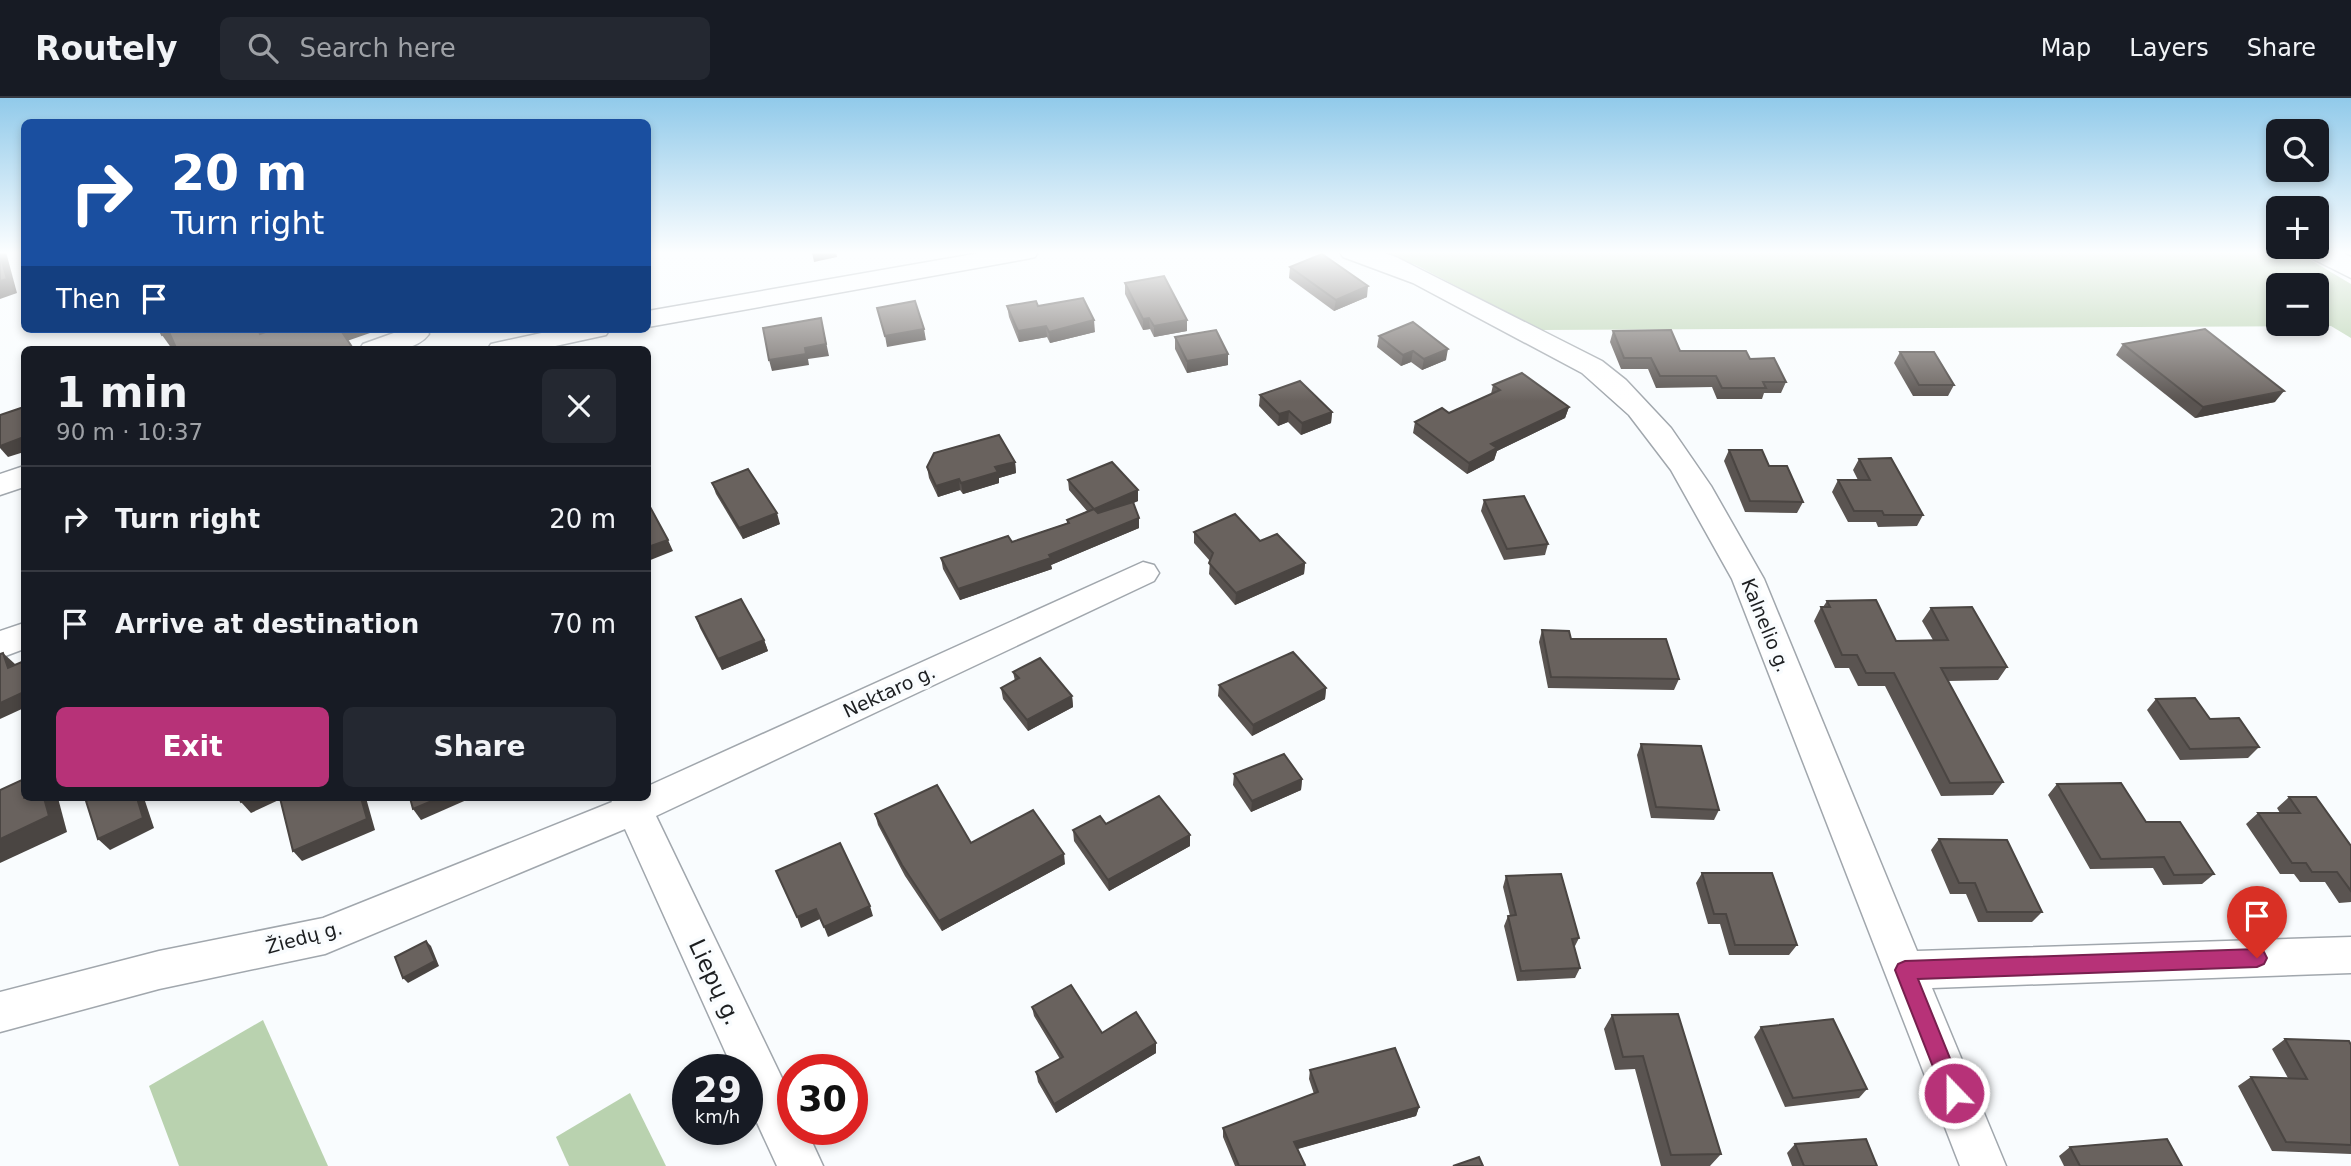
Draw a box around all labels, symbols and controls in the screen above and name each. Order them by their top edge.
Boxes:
search box [220,17,710,80]
text: Routely [35,29,178,68]
icon: search [244,29,282,67]
text: Search here [300,33,456,63]
text: Map [2041,34,2091,62]
text: Layers [2129,34,2209,62]
text: Share [2247,34,2316,62]
map controls [2266,119,2329,336]
button: search [2266,119,2329,182]
text: 20 m [171,145,307,202]
icon: right [56,147,147,238]
button: + [2266,196,2329,259]
text: Turn right [171,204,324,242]
button: − [2266,273,2329,336]
icon: arrive [135,280,173,318]
text: Then [56,284,121,314]
text: 1 min [56,368,188,417]
button: close [542,369,616,443]
text: 90 m · 10:37 [56,419,203,445]
icon: right [56,500,94,538]
text: Turn right [115,504,260,534]
text: 20 m [549,504,616,534]
street label: Kalnelio g. [1737,575,1795,675]
icon: arrive [56,605,94,643]
text: Arrive at destination [115,609,419,639]
text: 70 m [549,609,616,639]
street label: Nektaro g. [839,660,939,722]
button: Exit [56,707,329,787]
button: Share [343,707,616,787]
pin [2227,886,2287,958]
icon: arrive [2238,897,2276,935]
street label: Žiedų g. [263,916,345,958]
street label: Liepų g. [684,935,746,1029]
speed limit sign: 30 [777,1054,868,1145]
position arrow [1917,1056,1991,1130]
text: 29 [693,1070,742,1110]
text: km/h [695,1106,740,1127]

